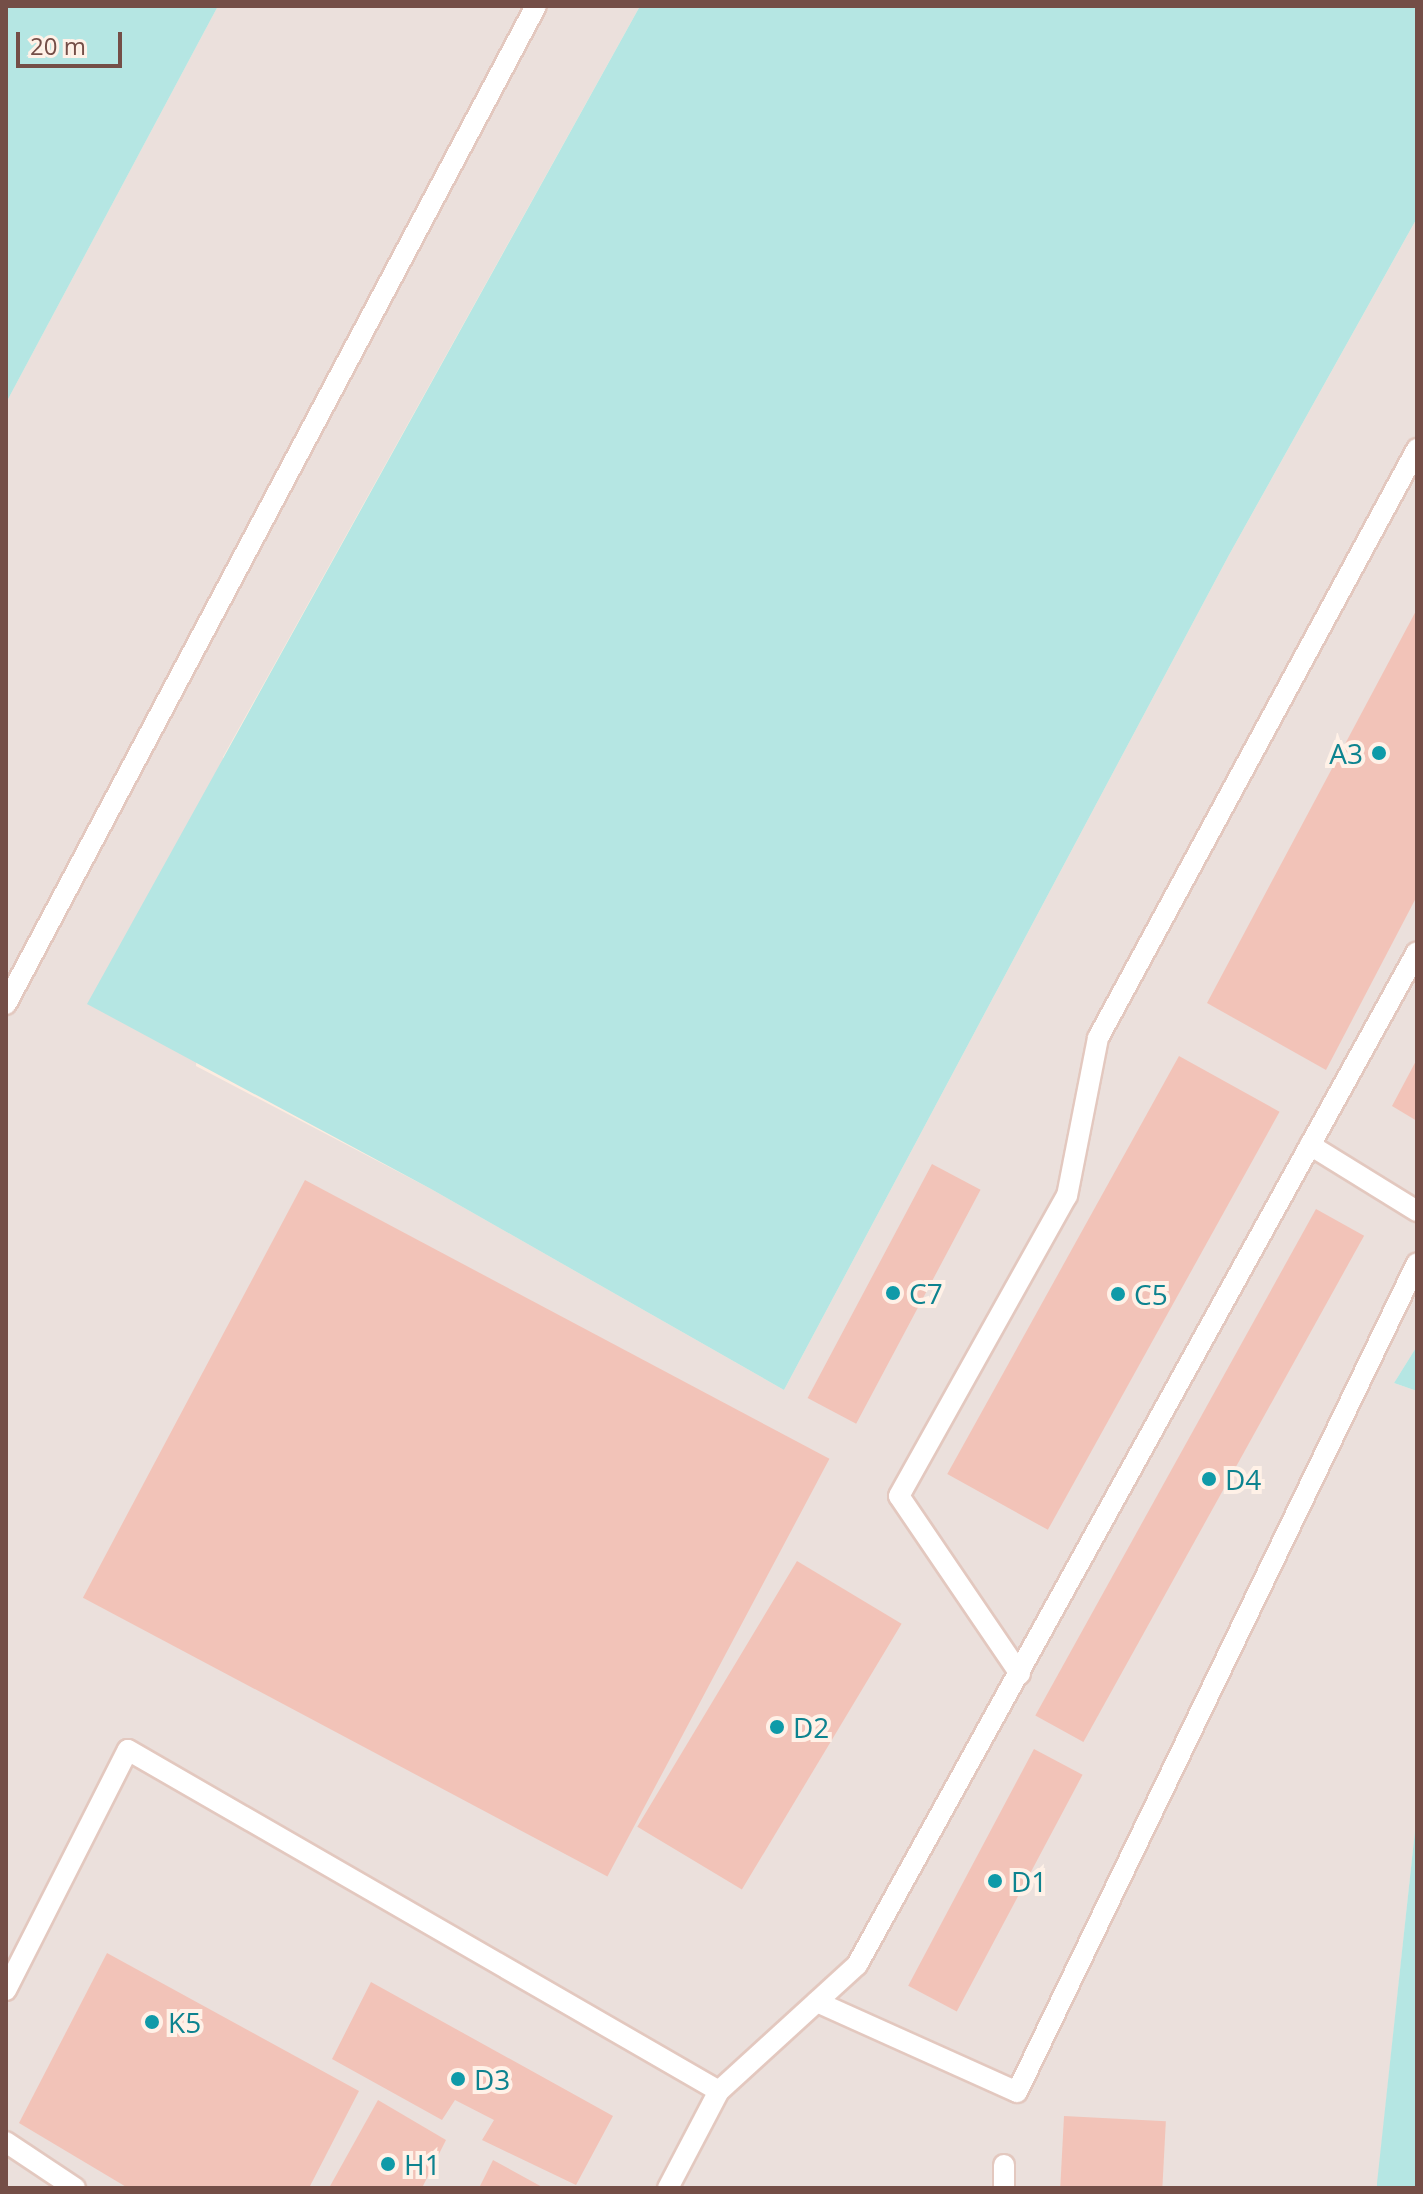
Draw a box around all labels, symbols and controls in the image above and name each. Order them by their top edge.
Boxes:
scale bar [20,16,126,66]
text: 20 m [30,29,86,62]
place label: A3 [1329,736,1363,770]
marker: A3 [1370,744,1388,762]
place label: C7 [909,1276,943,1310]
place label: C5 [1134,1277,1168,1311]
marker: C7 [884,1284,902,1302]
marker: C5 [1109,1285,1127,1303]
place label: D4 [1225,1462,1261,1496]
marker: D4 [1200,1470,1218,1488]
place label: D2 [793,1710,829,1744]
marker: D2 [768,1718,786,1736]
place label: D1 [1011,1864,1047,1898]
marker: D1 [986,1872,1004,1890]
place label: K5 [168,2005,201,2039]
marker: K5 [143,2013,161,2031]
place label: D3 [474,2062,510,2096]
marker: D3 [449,2070,467,2088]
place label: H1 [404,2147,441,2181]
marker: H1 [379,2155,397,2173]

